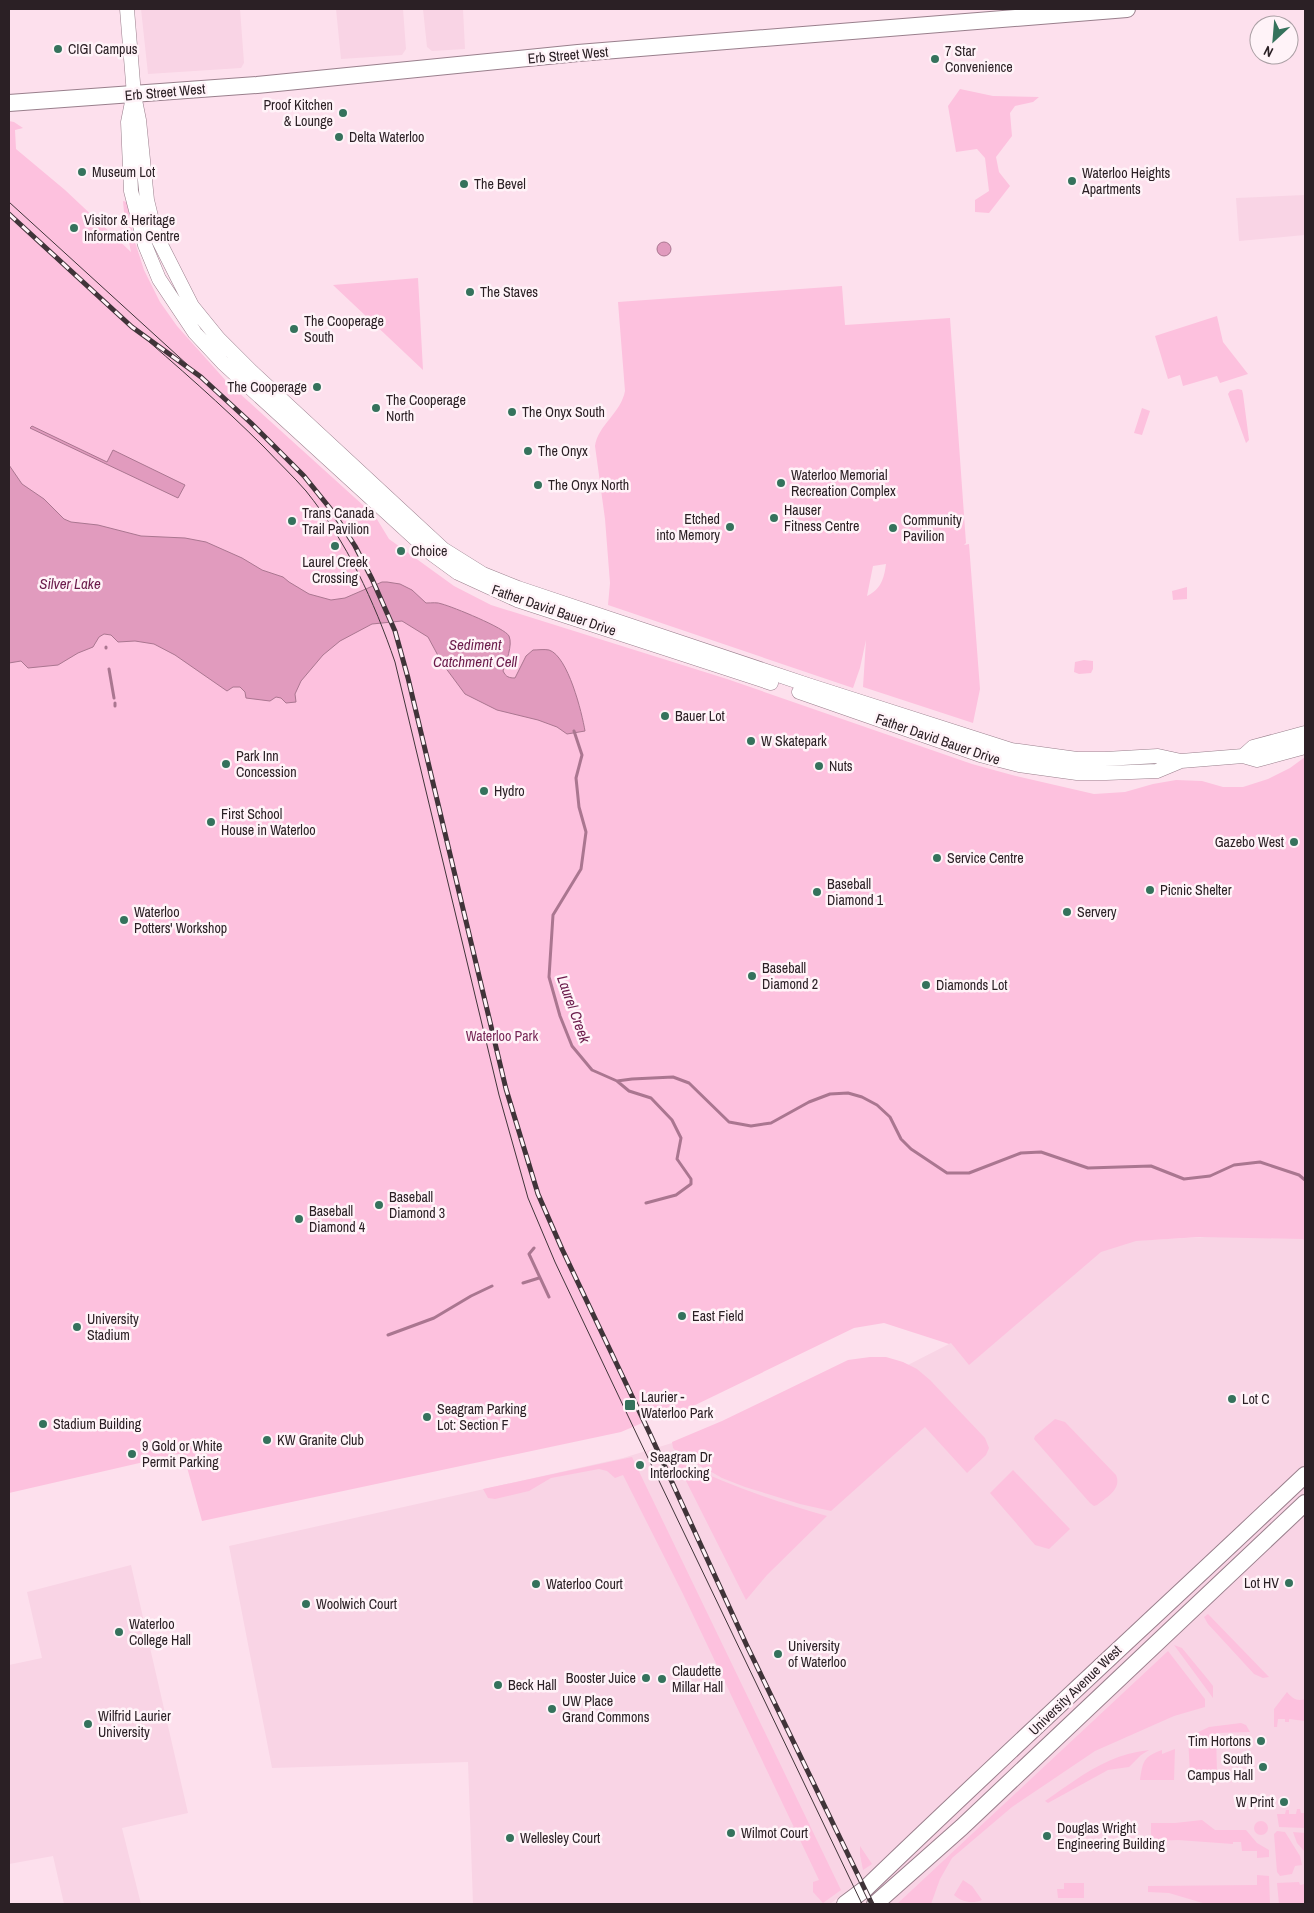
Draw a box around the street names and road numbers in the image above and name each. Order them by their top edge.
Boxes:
street label: Erb Street West [527,43,609,67]
street label: Erb Street West [124,80,206,104]
street label: Father David Bauer Drive [489,580,619,640]
street label: Father David Bauer Drive [873,709,1003,769]
street label: University Avenue West [1025,1641,1125,1739]

